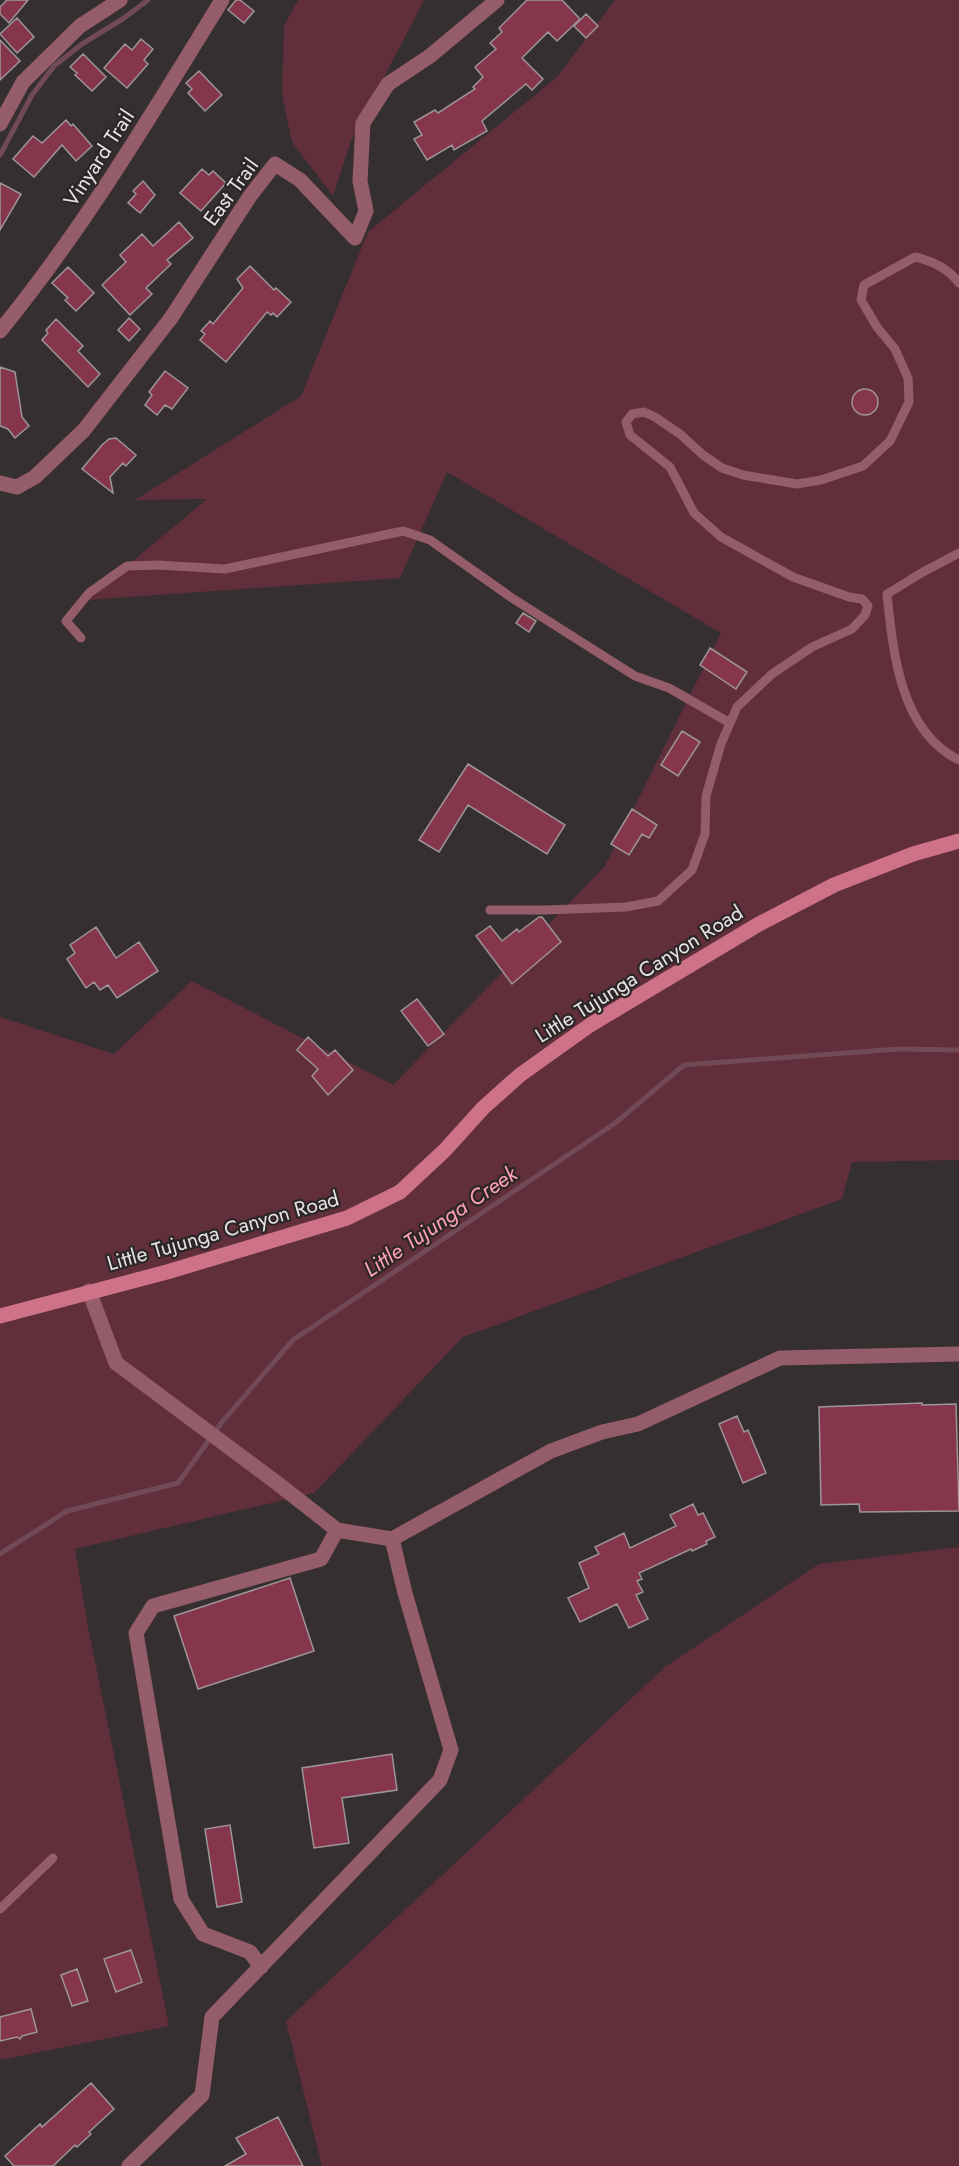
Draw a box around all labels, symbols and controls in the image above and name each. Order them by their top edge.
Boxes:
street label: Vinyard Trail [56,103,142,213]
street label: East Trail [196,152,266,232]
street label: Little Tujunga Canyon Road [529,898,749,1050]
water label: Little Tujunga Creek [357,1157,524,1284]
street label: Little Tujunga Canyon Road [103,1183,343,1279]

